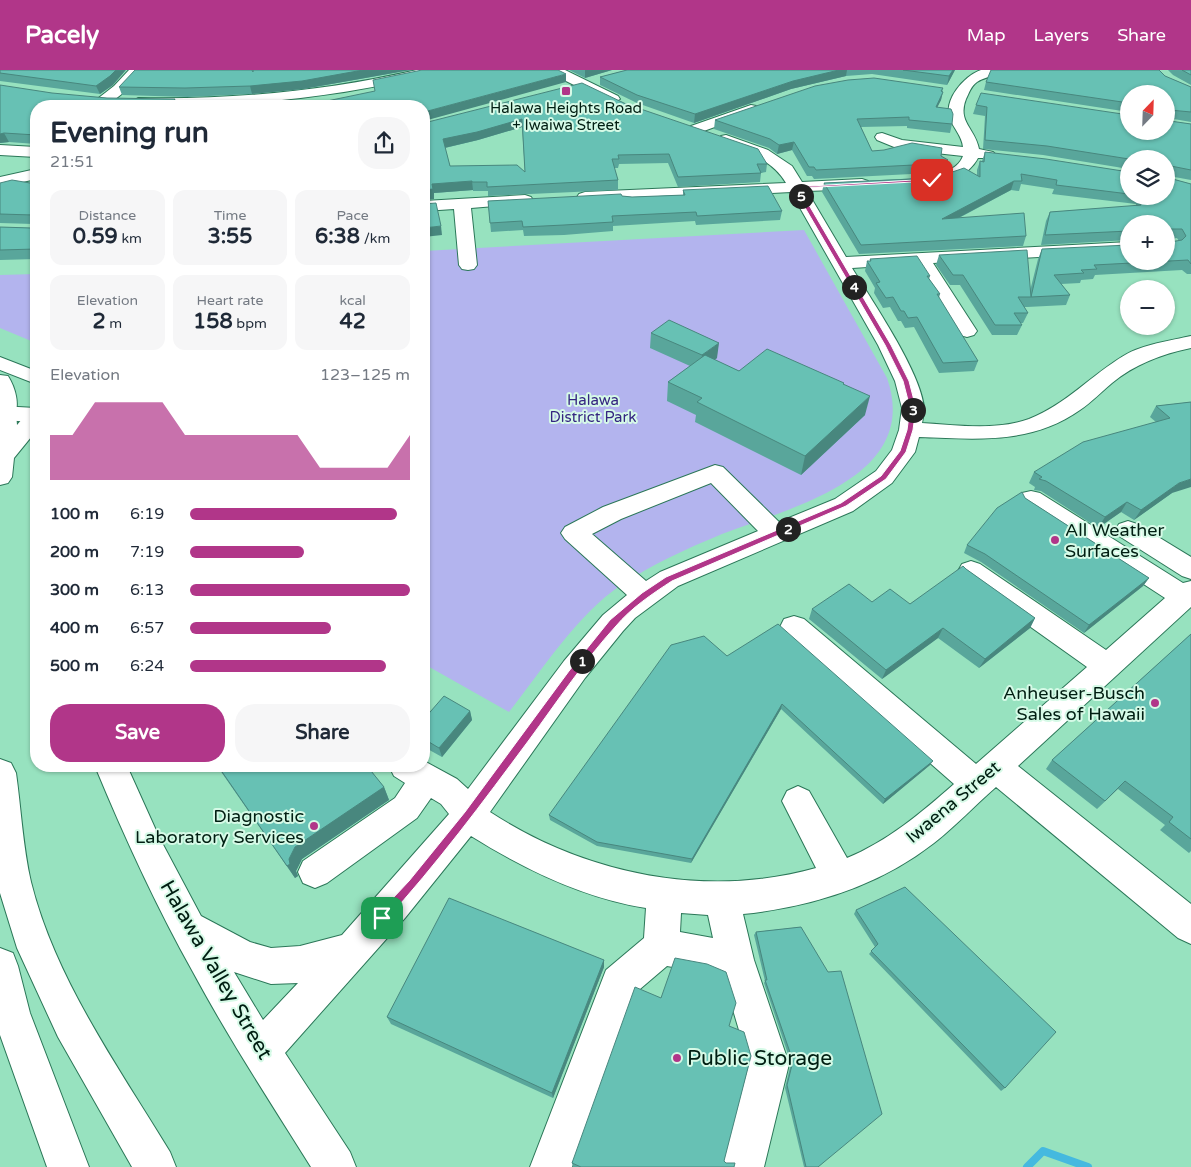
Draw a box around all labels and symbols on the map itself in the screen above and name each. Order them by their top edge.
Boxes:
marker: Halawa Heights Road + Iwaiwa Street [560,85,572,97]
north arrow [1120,85,1175,140]
place label: Halawa Heights Road + Iwaiwa Street [490,99,642,134]
pin [911,159,953,201]
pin: 5 [788,184,814,208]
pin: 4 [842,274,866,300]
park label: Halawa District Park [550,391,636,426]
pin: 3 [900,398,926,422]
pin: 2 [776,516,800,542]
place label: All Weather Surfaces [1065,519,1164,562]
marker: All Weather Surfaces [1049,534,1061,546]
pin: 1 [570,648,594,674]
place label: Anheuser-Busch Sales of Hawaii [1003,682,1145,725]
marker: Anheuser-Busch Sales of Hawaii [1149,697,1161,709]
street label: Iwaena Street [901,756,1005,848]
place label: Diagnostic Laboratory Services [135,805,304,848]
marker: Diagnostic Laboratory Services [308,820,320,832]
street label: Halawa Valley Street [155,876,277,1064]
pin [361,897,403,939]
place label: Public Storage [687,1046,832,1071]
marker: Public Storage [671,1052,683,1064]

